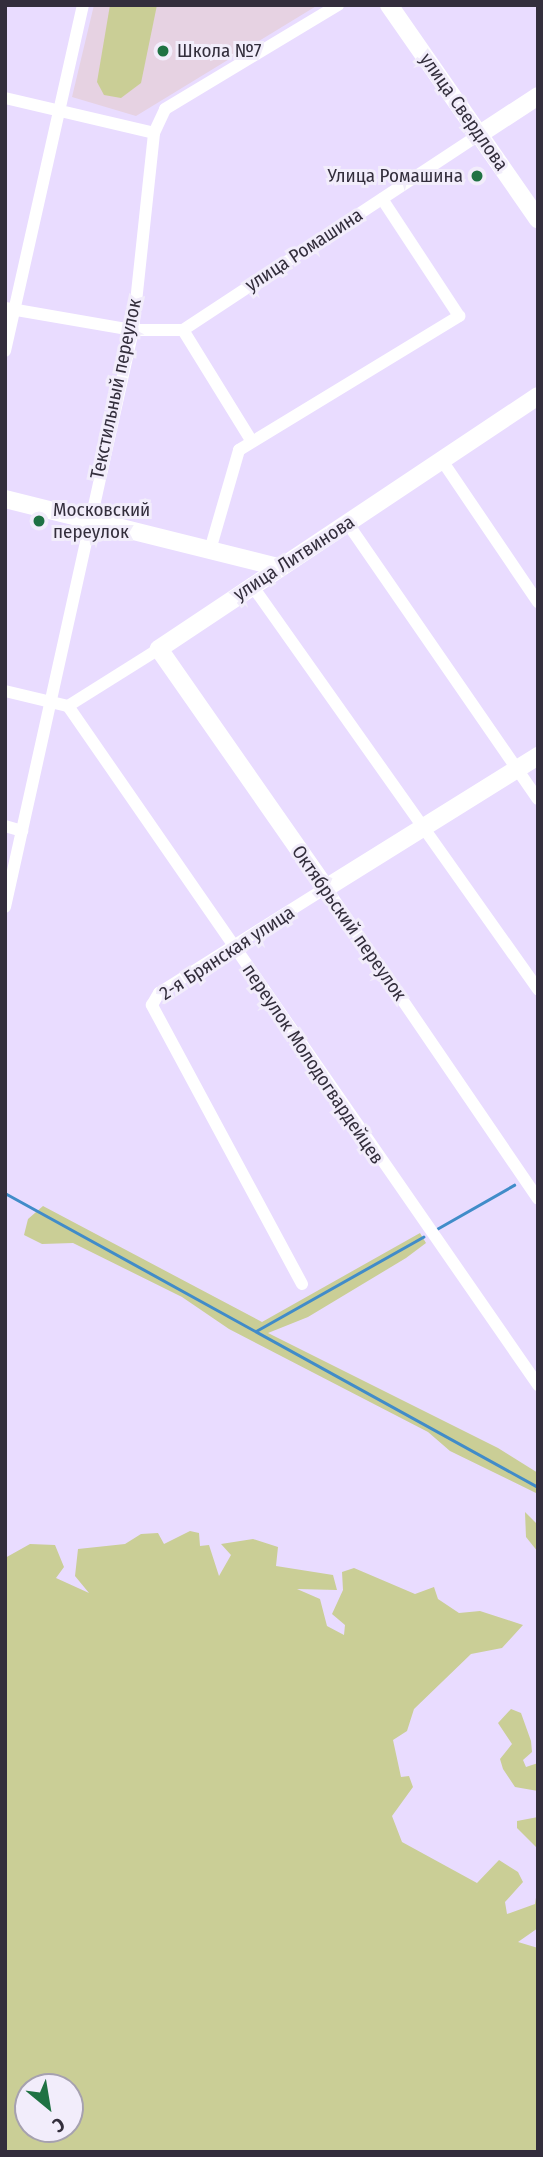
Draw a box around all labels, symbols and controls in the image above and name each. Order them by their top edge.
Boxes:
place label: Школа №7 [177,40,261,62]
marker: Школа №7 [155,43,171,59]
street label: улица Свердлова [415,49,513,175]
place label: Улица Ромашина [327,165,463,187]
marker: Улица Ромашина [469,168,485,184]
street label: улица Ромашина [241,204,367,296]
street label: Текстильный переулок [86,297,146,481]
place label: Московский переулок [53,499,150,543]
street label: улица Литвинова [229,510,359,606]
marker: Московский переулок [31,513,47,529]
street label: Октябрьский переулок [287,841,411,1005]
street label: 2-я Брянская улица [155,901,299,1005]
street label: переулок Молодогвардейцев [237,960,389,1168]
north arrow [14,2073,84,2143]
text: С [49,2112,69,2137]

